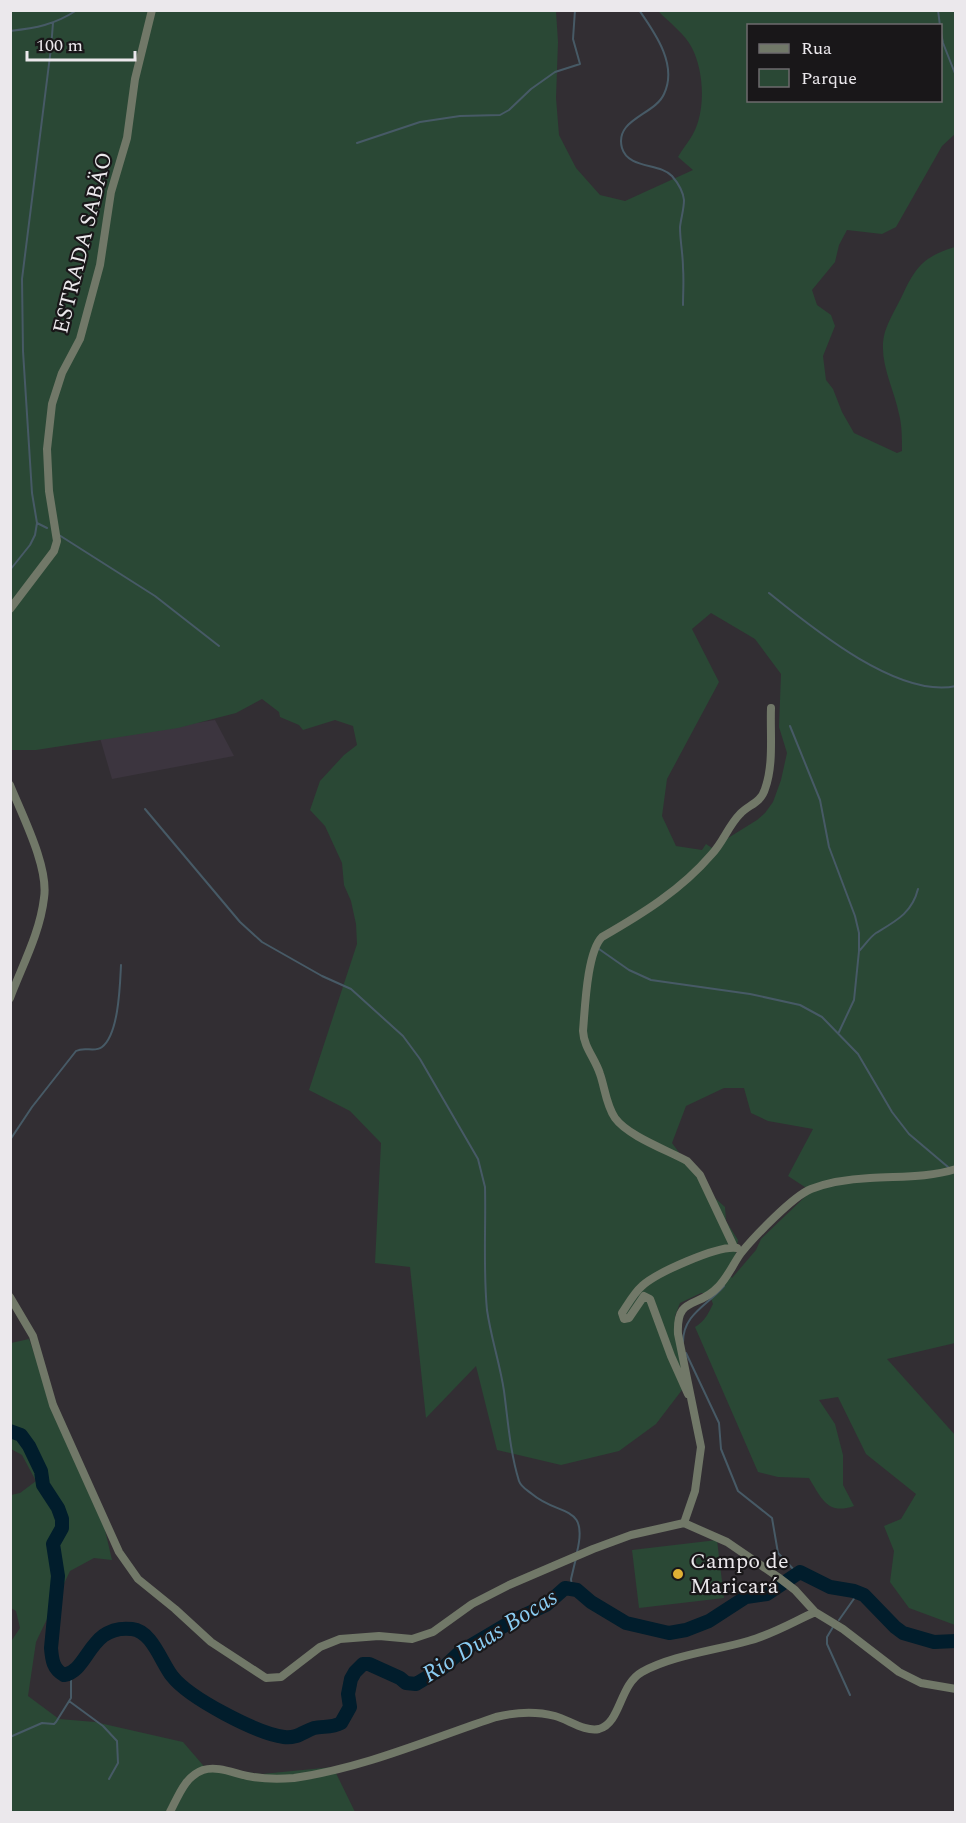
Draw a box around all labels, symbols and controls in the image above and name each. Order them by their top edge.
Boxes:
scale bar [27,24,135,62]
legend [747,24,942,102]
text: 100 m [36,32,83,59]
text: Rua [801,35,832,62]
text: Parque [801,65,857,92]
street label: ESTRADA SABÄO [45,149,121,337]
place label: Campo de Maricará [690,1545,789,1603]
marker: Campo de Maricará [671,1567,685,1581]
water label: Rio Duas Bocas [415,1580,565,1692]

